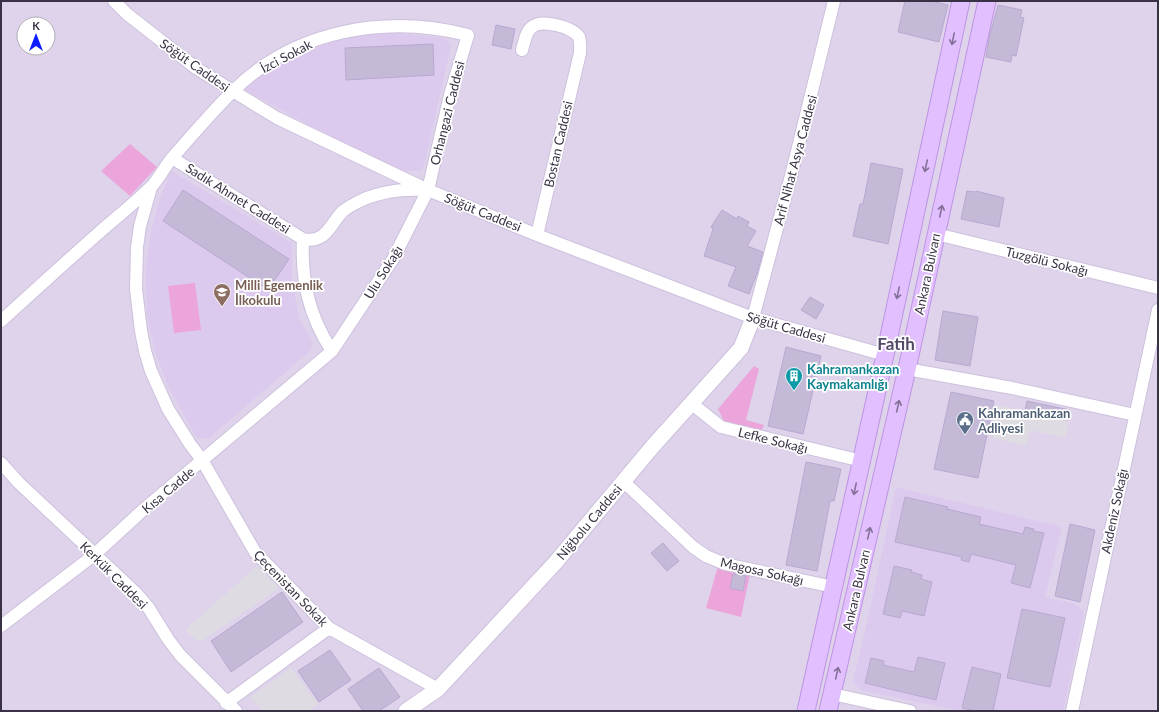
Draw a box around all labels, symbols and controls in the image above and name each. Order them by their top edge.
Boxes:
north arrow [16,16,56,56]
text: K [32,19,40,32]
one-way arrow [949,32,957,45]
street label: Söğüt Caddesi [157,35,233,95]
street label: İzci Sokak [258,36,315,76]
street label: Orhangazi Caddesi [426,59,468,167]
street label: Arif Nihat Asya Caddesi [770,93,820,227]
street label: Bostan Caddesi [540,99,576,189]
street label: Sadık Ahmet Caddesi [183,159,293,237]
one-way arrow [921,159,929,172]
street label: Söğüt Caddesi [442,189,524,235]
one-way arrow [938,204,946,217]
street label: Ankara Bulvarı [911,232,943,316]
street label: Ulu Sokağı [360,242,406,302]
street label: Tuzgölü Sokağı [1004,243,1090,279]
place label: Milli Egemenlik İlkokulu [235,277,323,308]
school or university icon: Milli Egemenlik İlkokulu [212,282,232,307]
one-way arrow [894,286,902,299]
street label: Söğüt Caddesi [745,308,827,346]
district label: Fatih [877,333,915,354]
place label: Kahramankazan Kaymakamlığı [807,361,899,392]
building icon: Kahramankazan Kaymakamlığı [784,366,804,391]
one-way arrow [895,400,903,413]
place label: Kahramankazan Adliyesi [977,405,1070,436]
public building icon: Kahramankazan Adliyesi [955,410,975,435]
street label: Lefke Sokağı [736,424,810,456]
street label: Kısa Cadde [138,463,198,517]
street label: Akdeniz Sokağı [1097,467,1131,555]
street label: Niğbolu Caddesi [553,481,625,563]
one-way arrow [851,482,859,495]
one-way arrow [866,526,874,539]
street label: Kerkük Caddesi [77,538,151,612]
street label: Çeçenistan Sokak [250,546,332,630]
street label: Ankara Bulvarı [839,548,873,632]
street label: Magosa Sokağı [719,554,805,588]
one-way arrow [834,667,842,680]

